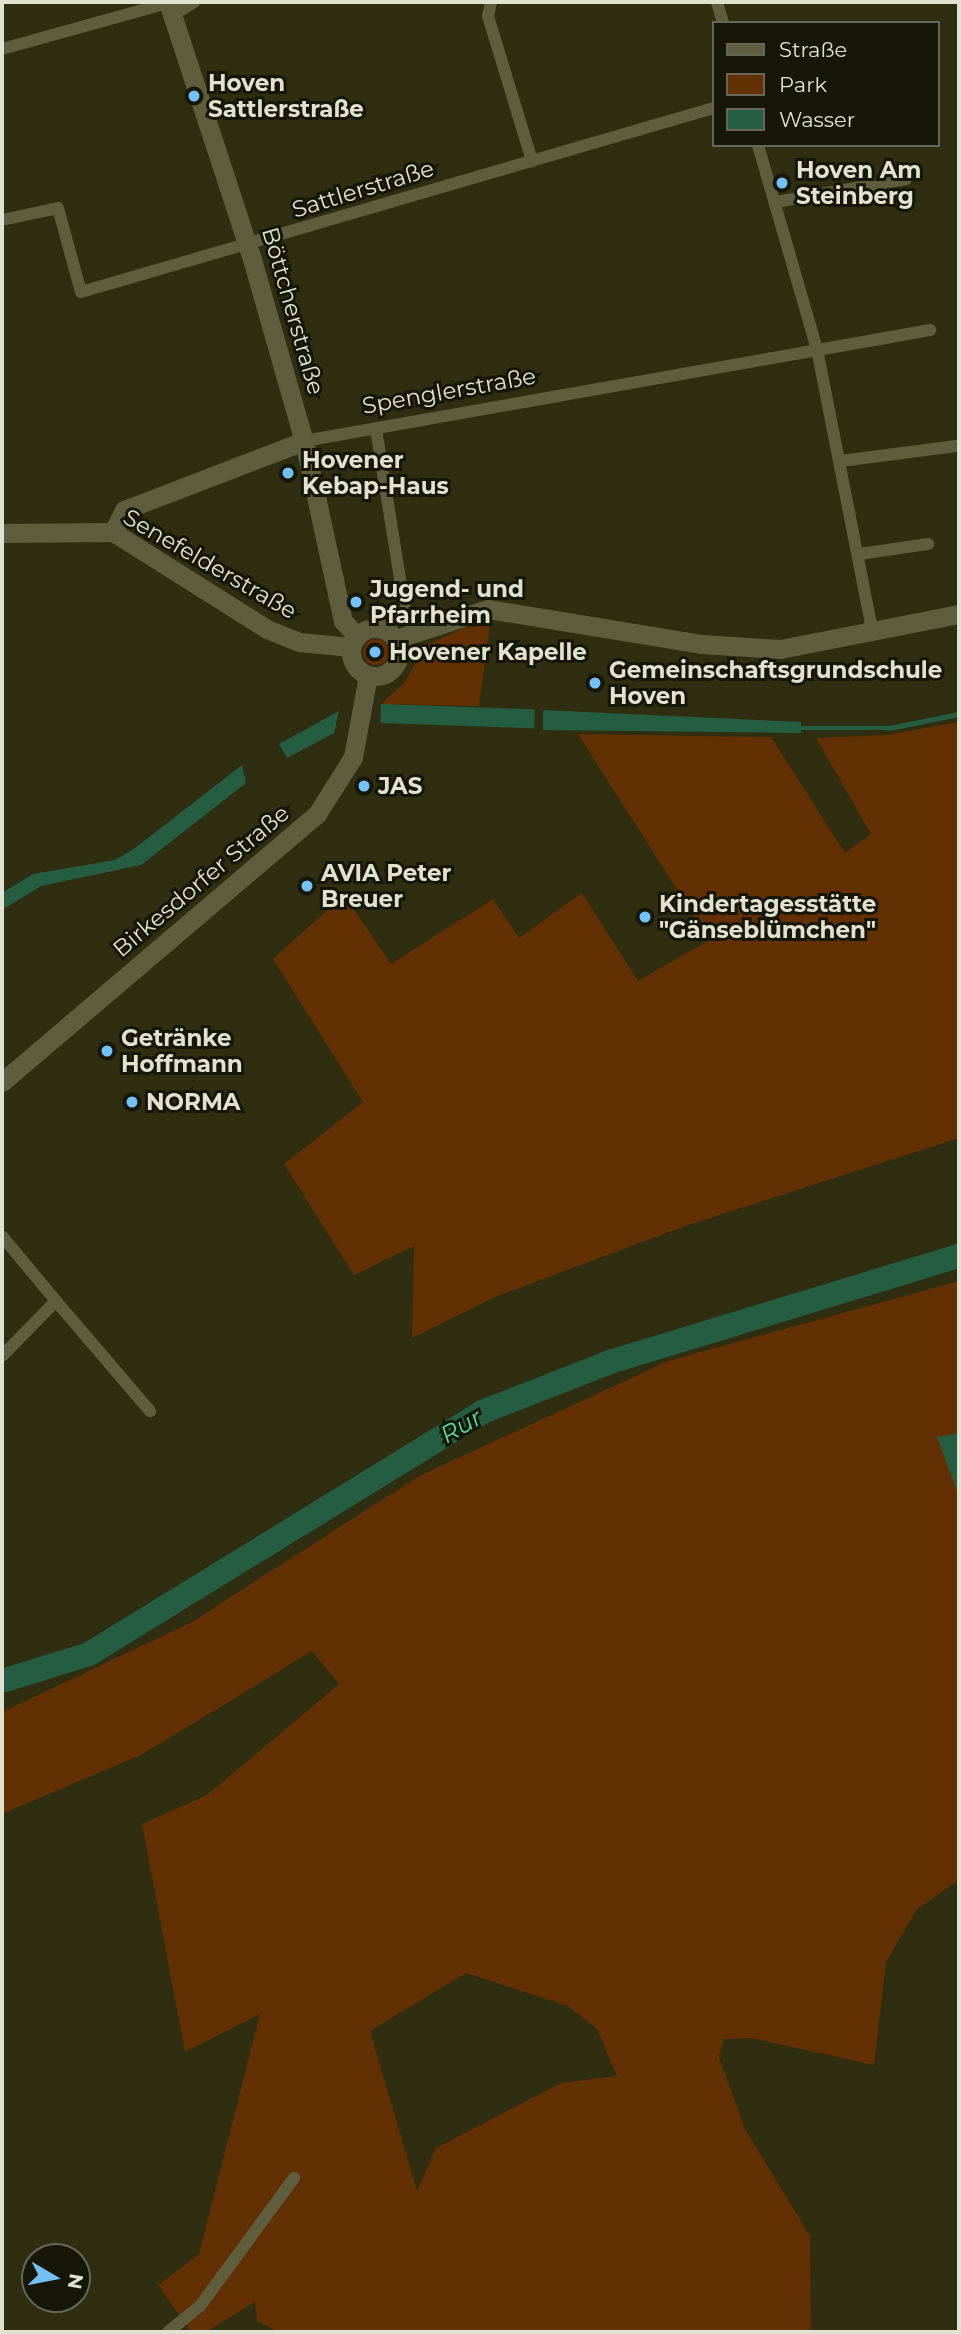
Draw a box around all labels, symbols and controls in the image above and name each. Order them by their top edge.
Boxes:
legend [712,21,940,147]
text: Straße [779,37,847,62]
place label: Hoven Sattlerstraße [208,69,364,123]
text: Park [779,72,827,97]
marker: Hoven Sattlerstraße [186,88,202,104]
text: Wasser [779,107,855,132]
street label: Sattlerstraße [289,154,437,224]
place label: Hoven Am Steinberg [796,156,921,210]
marker: Hoven Am Steinberg [774,175,790,191]
street label: Böttcherstraße [256,224,330,398]
street label: Spenglerstraße [360,362,538,420]
place label: Hovener Kebap-Haus [302,446,449,500]
marker: Hovener Kebap-Haus [280,465,296,481]
street label: Senefelderstraße [118,503,302,625]
place label: Jugend- und Pfarrheim [370,575,524,629]
marker: Jugend- und Pfarrheim [348,594,364,610]
place label: Hovener Kapelle [389,638,587,666]
marker: Hovener Kapelle [367,644,383,660]
place label: Gemeinschaftsgrundschule Hoven [609,656,942,710]
marker: Gemeinschaftsgrundschule Hoven [587,675,603,691]
place label: JAS [378,772,422,800]
marker: JAS [356,778,372,794]
street label: Birkesdorfer Straße [107,799,295,963]
place label: AVIA Peter Breuer [321,859,451,913]
marker: AVIA Peter Breuer [299,878,315,894]
place label: Kindertagesstätte "Gänseblümchen" [659,890,876,944]
marker: Kindertagesstätte "Gänseblümchen" [637,909,653,925]
place label: Getränke Hoffmann [121,1024,243,1078]
marker: Getränke Hoffmann [99,1043,115,1059]
place label: NORMA [146,1088,240,1116]
marker: NORMA [124,1094,140,1110]
water label: Rur [435,1403,487,1449]
north arrow [21,2243,91,2313]
text: N [63,2272,88,2291]

